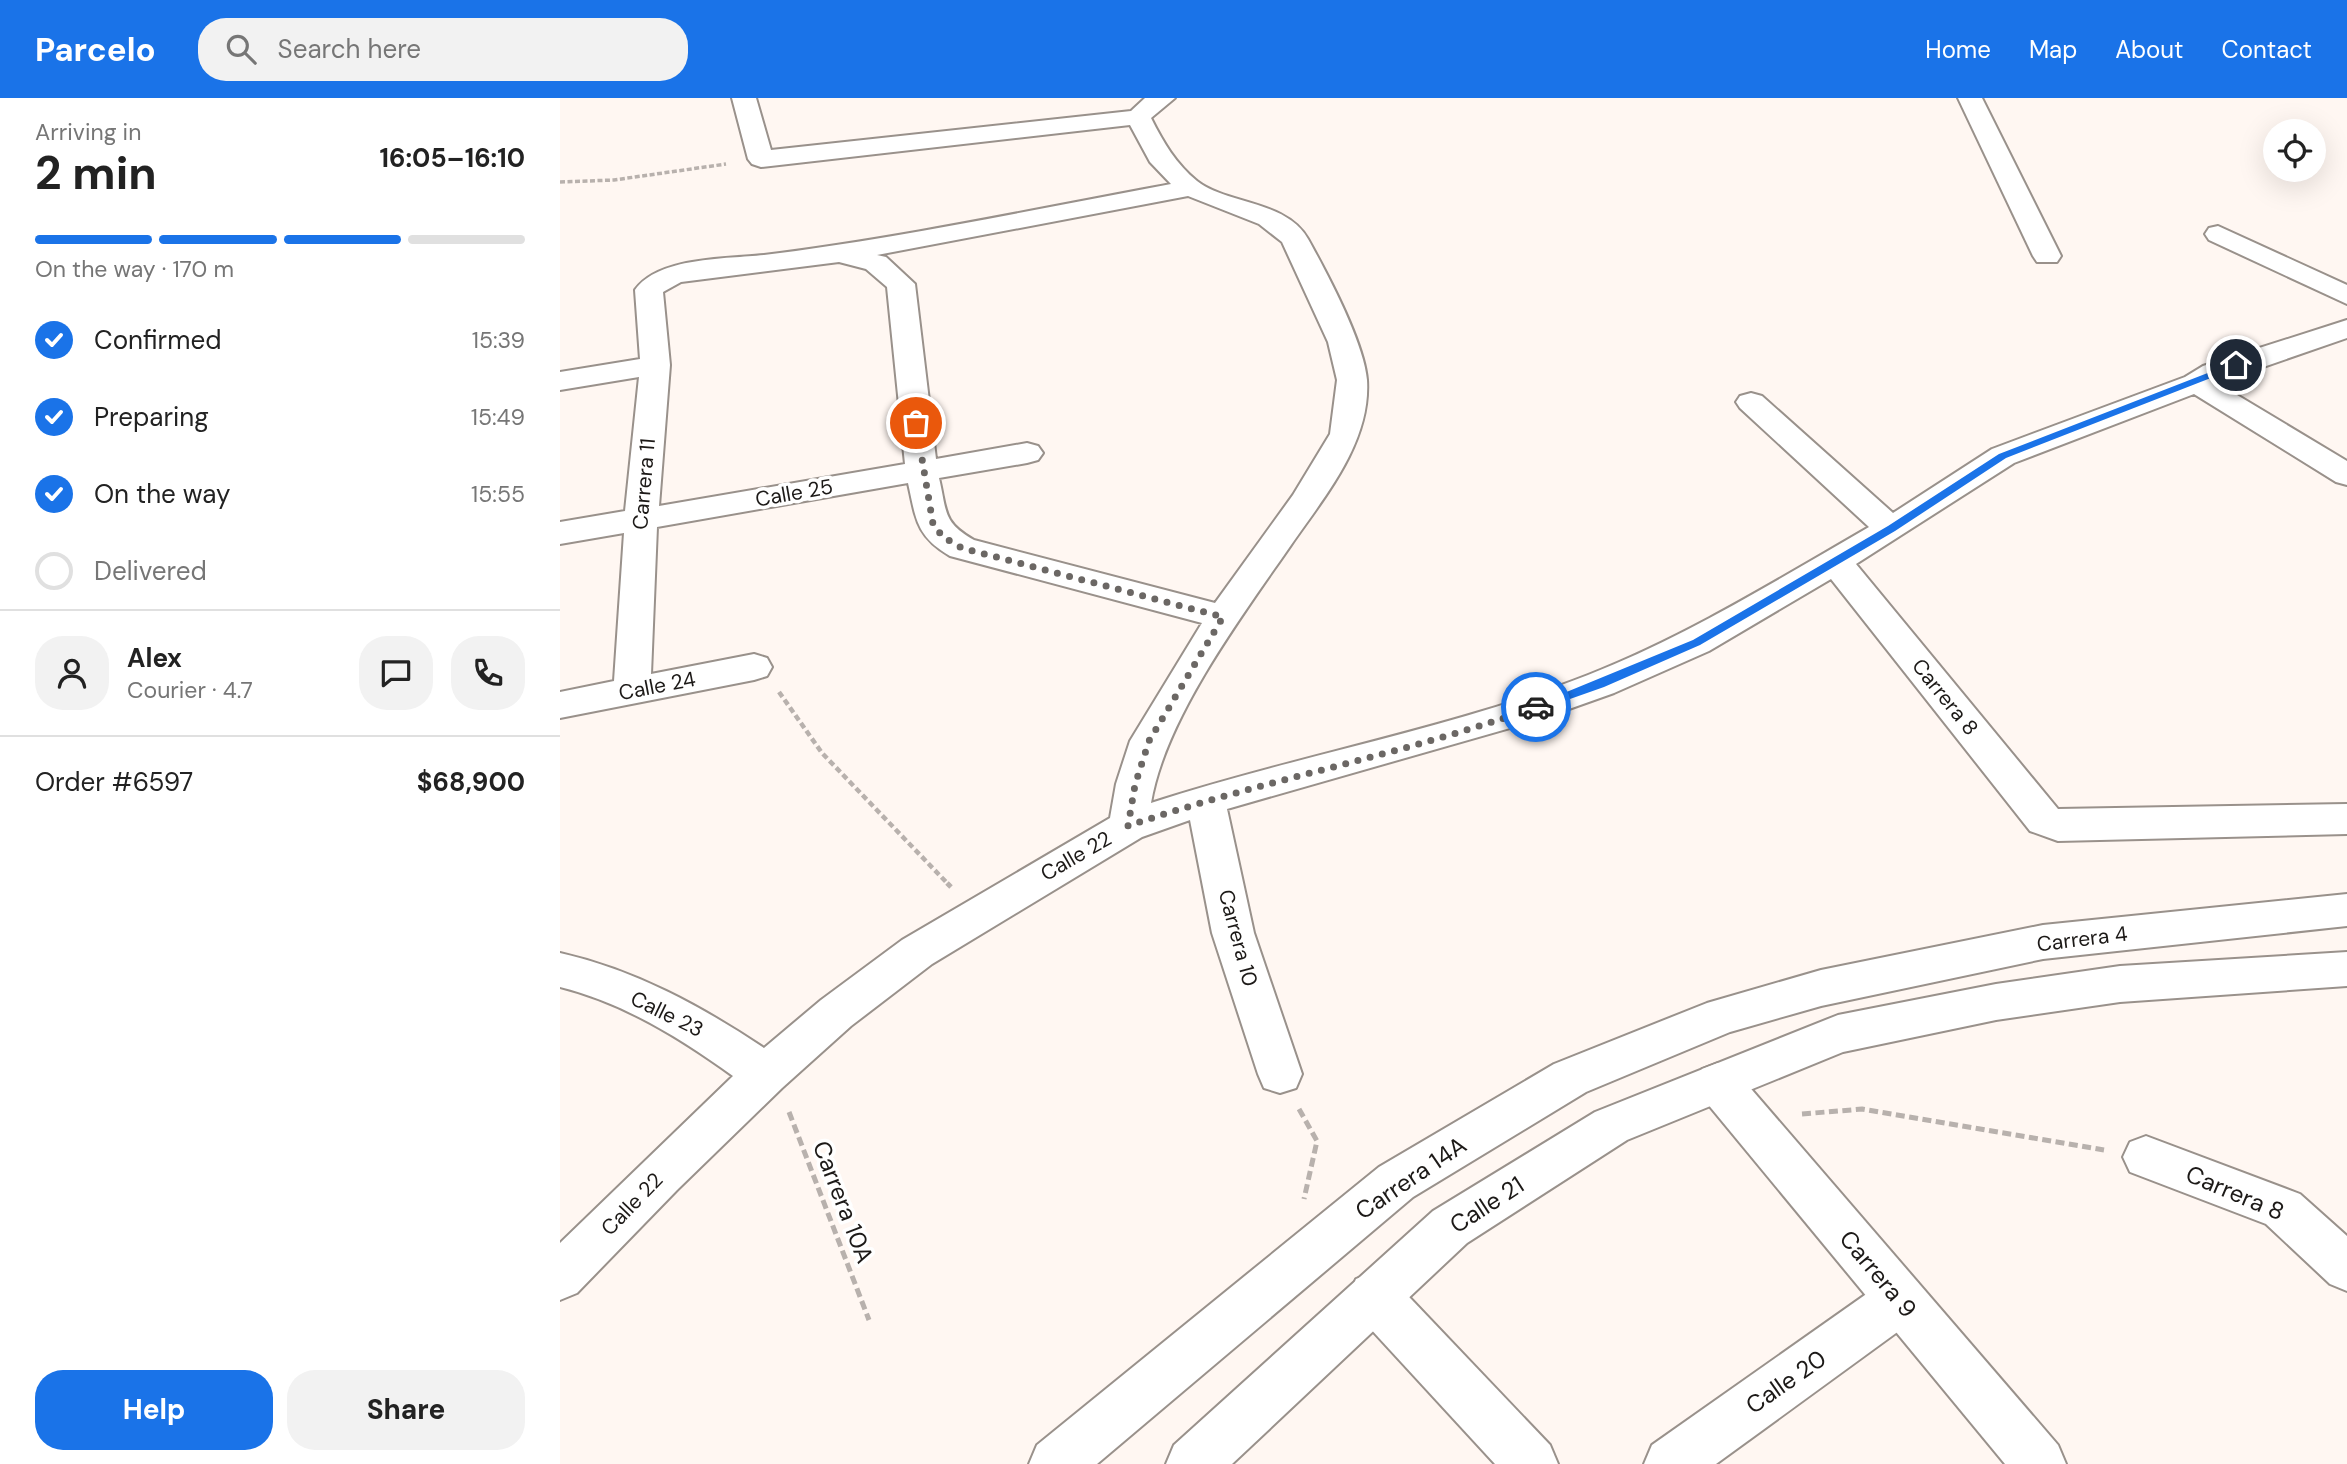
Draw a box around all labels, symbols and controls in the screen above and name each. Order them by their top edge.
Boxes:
search box [198,18,688,81]
text: Parcelo [35,28,156,71]
icon: search [222,30,260,68]
text: Search here [278,32,421,66]
text: Home [1925,34,1991,65]
text: Map [2029,34,2077,65]
text: About [2115,34,2184,65]
text: Contact [2222,34,2312,65]
text: Arriving in [35,117,141,147]
map controls [2263,119,2326,182]
button: locate [2263,119,2326,182]
text: 16:05–16:10 [380,141,525,175]
text: 2 min [35,143,157,203]
text: On the way · 170 m [35,254,234,284]
icon: check [35,321,73,359]
text: Confirmed [94,323,221,357]
text: 15:39 [472,325,525,355]
pin [2206,335,2266,395]
icon: home [2217,346,2255,384]
pin [886,393,946,453]
icon: check [35,398,73,436]
text: Preparing [94,400,209,434]
text: 15:49 [471,402,525,432]
icon: bag [897,404,935,442]
street label: Carrera 11 [626,437,662,531]
street label: Calle 25 [753,472,835,514]
icon: check [35,475,73,513]
text: On the way [94,477,230,511]
text: 15:55 [471,479,525,509]
text: Delivered [94,554,207,588]
button: person [35,636,109,710]
button: chat [359,636,433,710]
button: phone [451,636,525,710]
text: Alex [127,641,182,675]
street label: Carrera 8 [1905,653,1985,741]
street label: Calle 24 [616,665,698,707]
courier [1501,672,1571,742]
text: Courier · 4.7 [127,675,253,705]
icon: car [1517,688,1555,726]
text: Order #6597 [35,765,193,799]
text: $68,900 [417,765,525,799]
street label: Calle 22 [1035,824,1117,888]
street label: Carrera 10 [1212,886,1264,990]
street label: Carrera 4 [2035,920,2129,958]
street label: Calle 23 [626,984,708,1044]
street label: Carrera 14A [1349,1129,1472,1226]
street label: Carrera 10A [806,1136,881,1267]
street label: Carrera 8 [2181,1158,2289,1227]
street label: Calle 22 [595,1166,669,1242]
street label: Calle 21 [1444,1169,1530,1240]
street label: Carrera 9 [1833,1224,1924,1324]
street label: Calle 20 [1740,1343,1832,1420]
button: Help [35,1370,273,1450]
button: Share [287,1370,525,1450]

